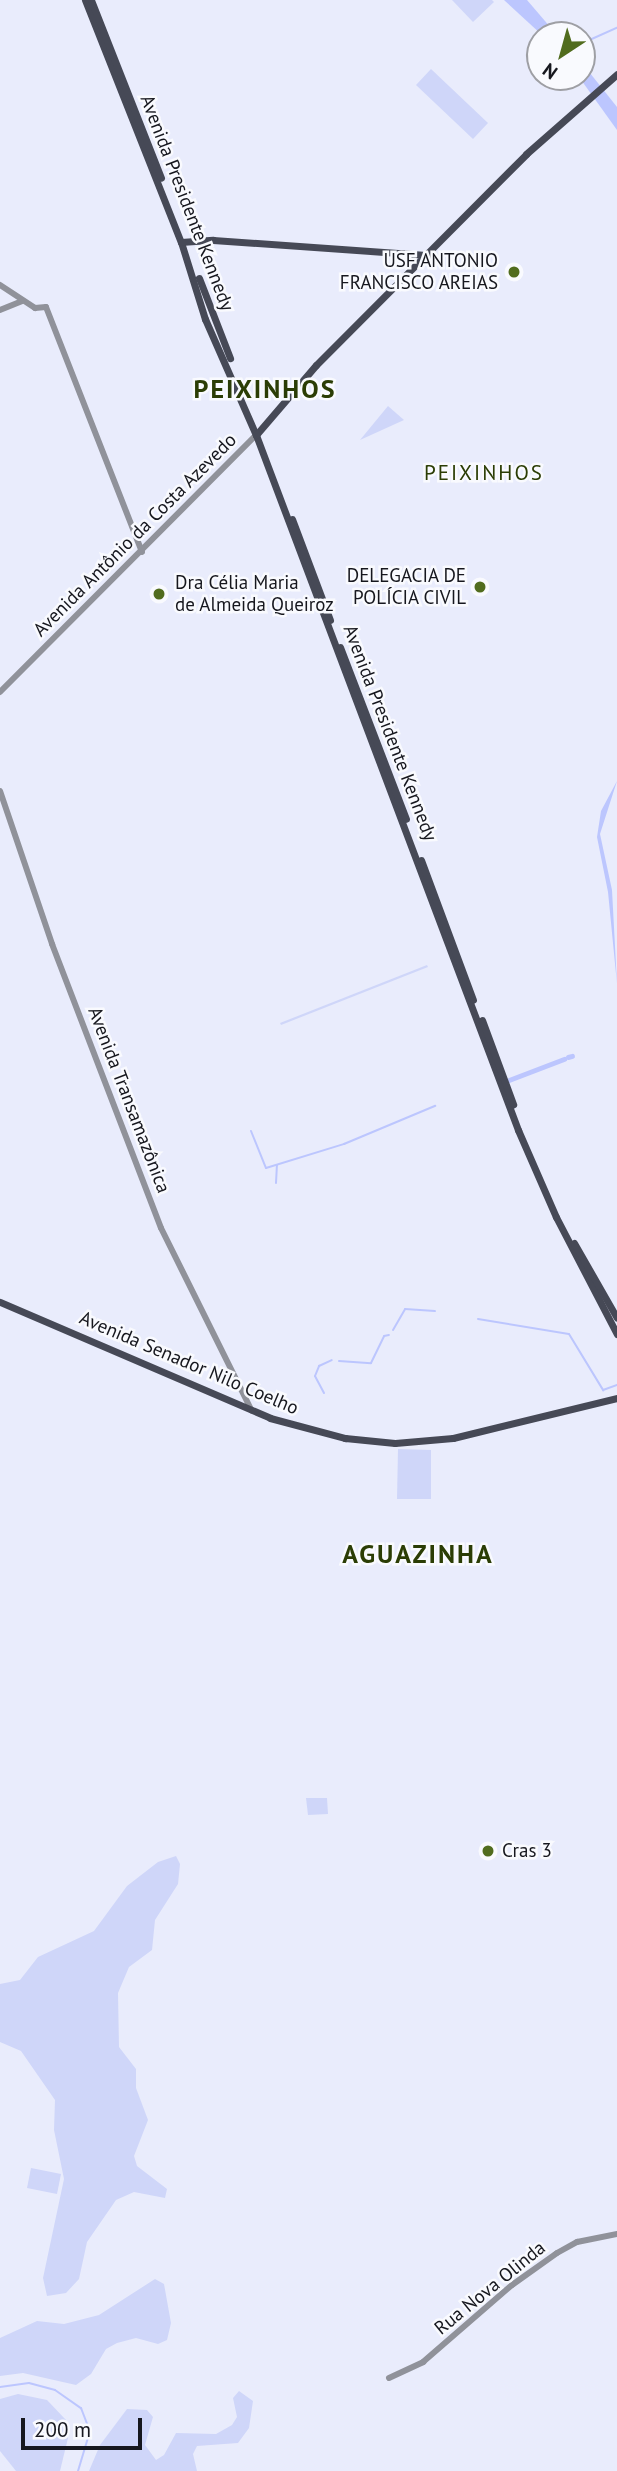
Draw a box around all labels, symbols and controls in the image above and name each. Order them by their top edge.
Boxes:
north arrow [526,21,596,91]
text: N [538,58,562,85]
street label: Avenida Presidente Kennedy [135,92,239,314]
place label: USF ANTONIO FRANCISCO AREIAS [339,250,498,294]
marker: USF ANTONIO FRANCISCO AREIAS [504,262,524,282]
district label: PEIXINHOS [195,373,335,405]
street label: Avenida Antônio da Costa Azevedo [28,428,242,642]
district label: PEIXINHOS [425,460,543,486]
place label: DELEGACIA DE POLÍCIA CIVIL [346,565,466,609]
place label: Dra Célia Maria de Almeida Queiroz [175,572,334,616]
marker: DELEGACIA DE POLÍCIA CIVIL [472,579,488,595]
marker: Dra Célia Maria de Almeida Queiroz [149,584,169,604]
street label: Avenida Presidente Kennedy [338,622,442,844]
street label: Avenida Transamazônica [83,1003,175,1197]
street label: Avenida Senador Nilo Coelho [76,1306,302,1420]
district label: AGUAZINHA [343,1538,493,1570]
place label: Cras 3 [502,1840,552,1862]
marker: Cras 3 [480,1843,496,1859]
street label: Rua Nova Olinda [430,2236,550,2340]
scale bar [24,2404,145,2448]
text: 200 m [34,2416,91,2443]

